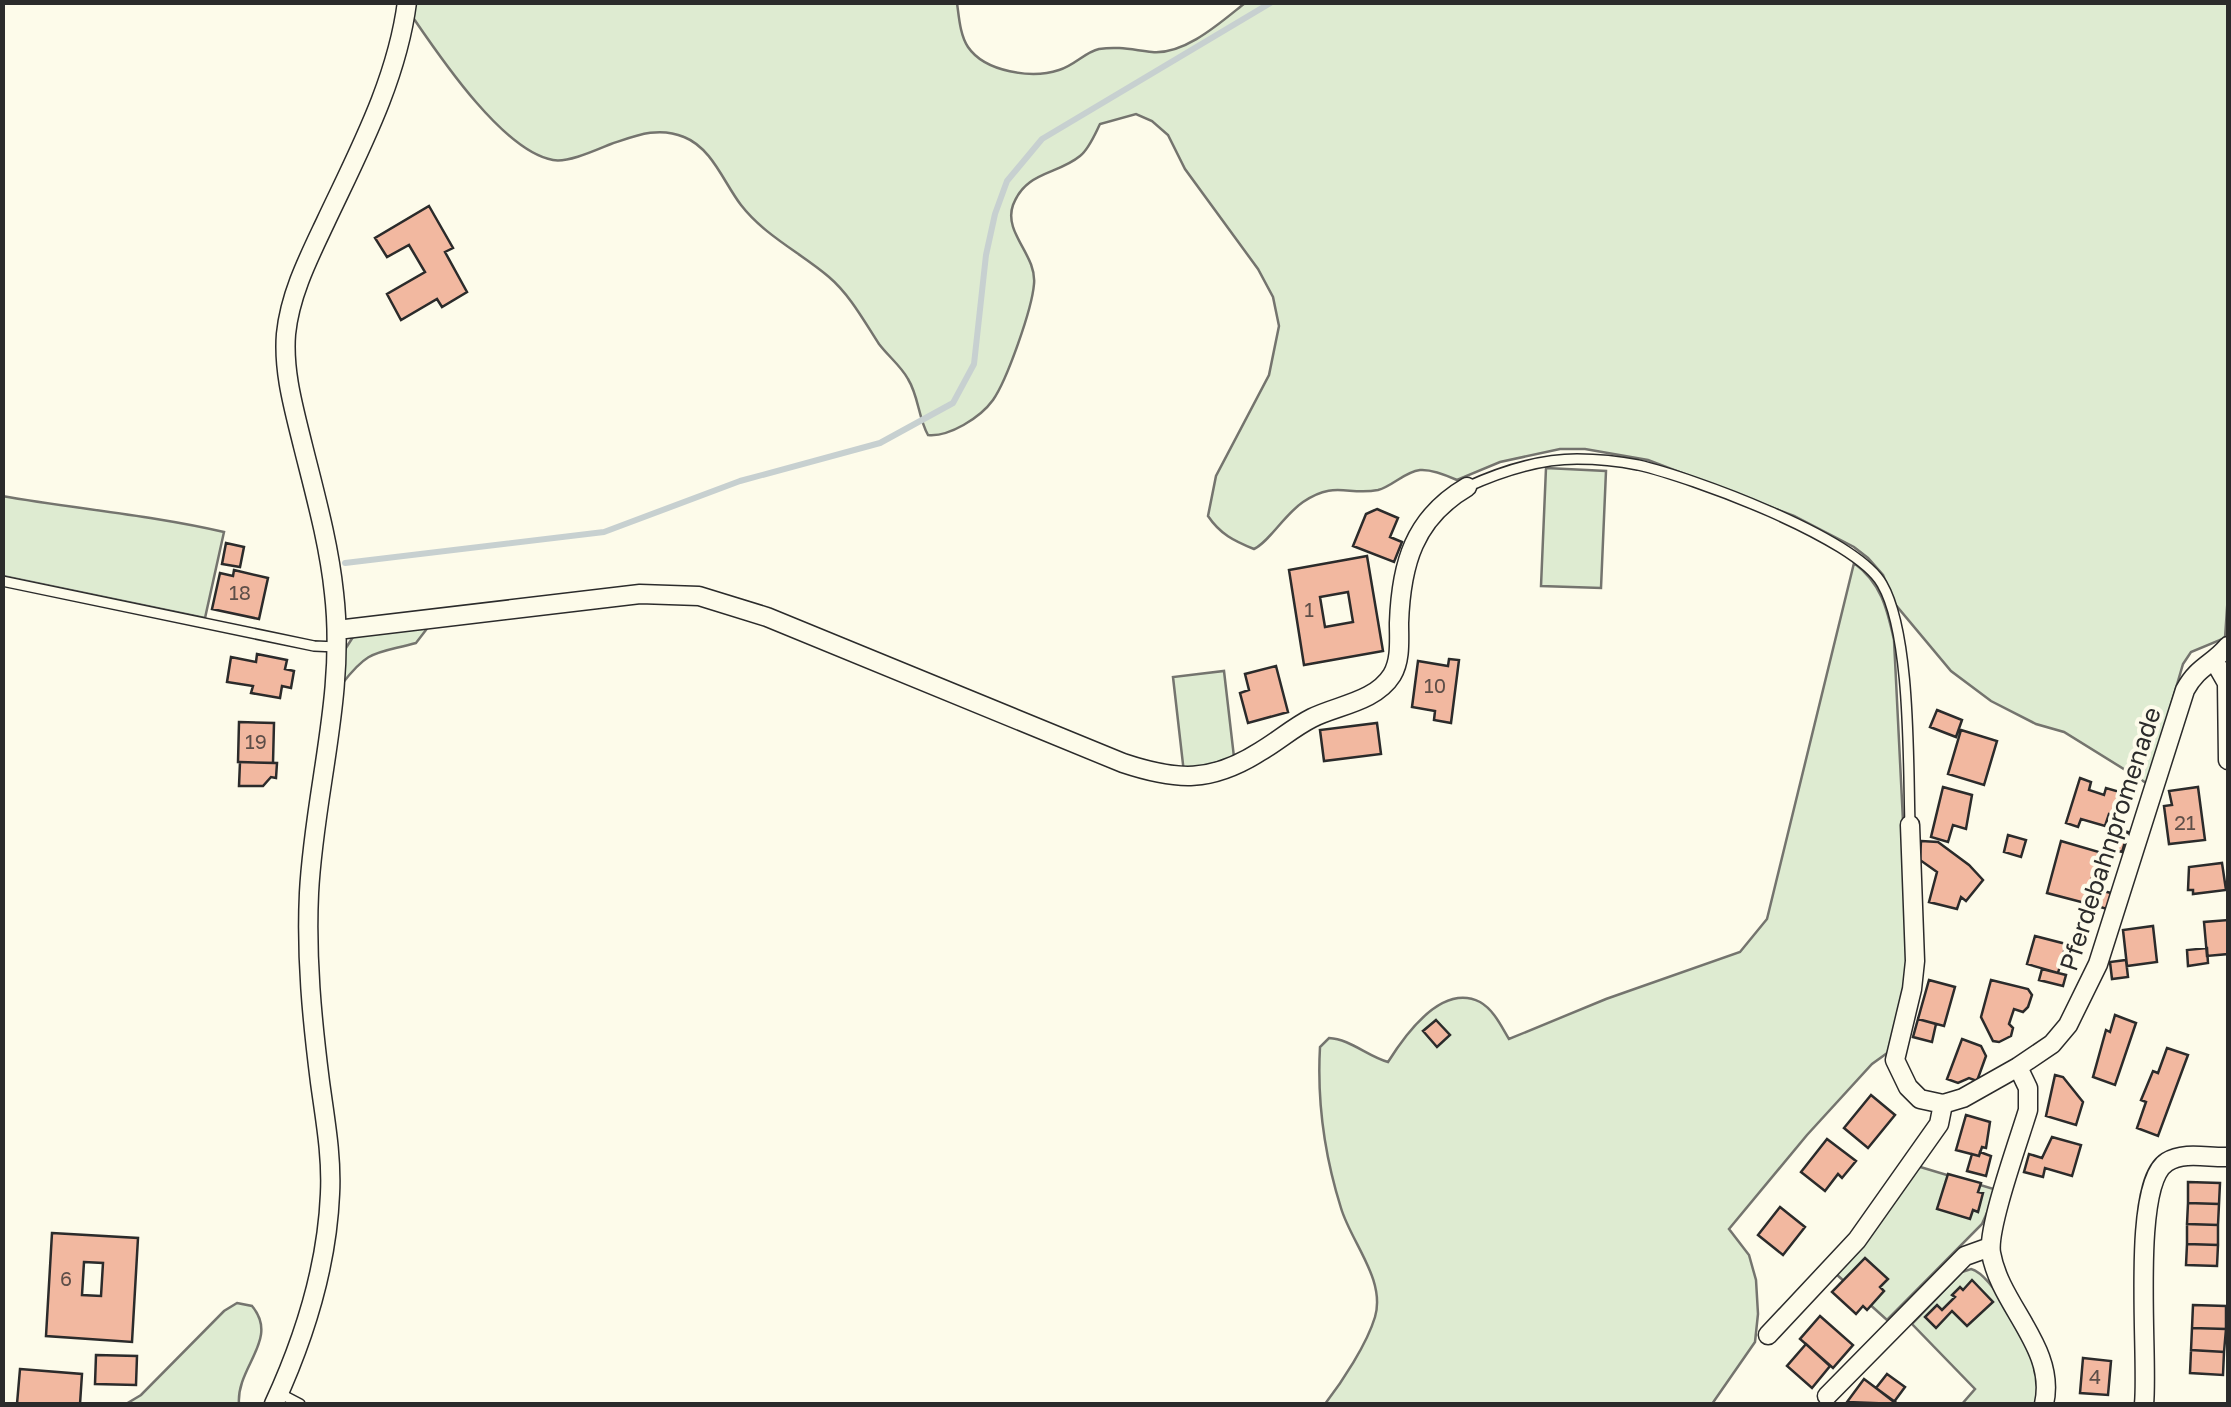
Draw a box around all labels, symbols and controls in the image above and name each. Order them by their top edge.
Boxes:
house number: 18 [229,580,251,604]
house number: 1 [1304,597,1314,621]
house number: 10 [1424,673,1446,697]
street label: Pferdebahnpromenade [2052,703,2167,975]
house number: 19 [245,729,267,753]
house number: 21 [2174,810,2196,834]
house number: 6 [60,1266,72,1290]
house number: 4 [2089,1364,2101,1388]

